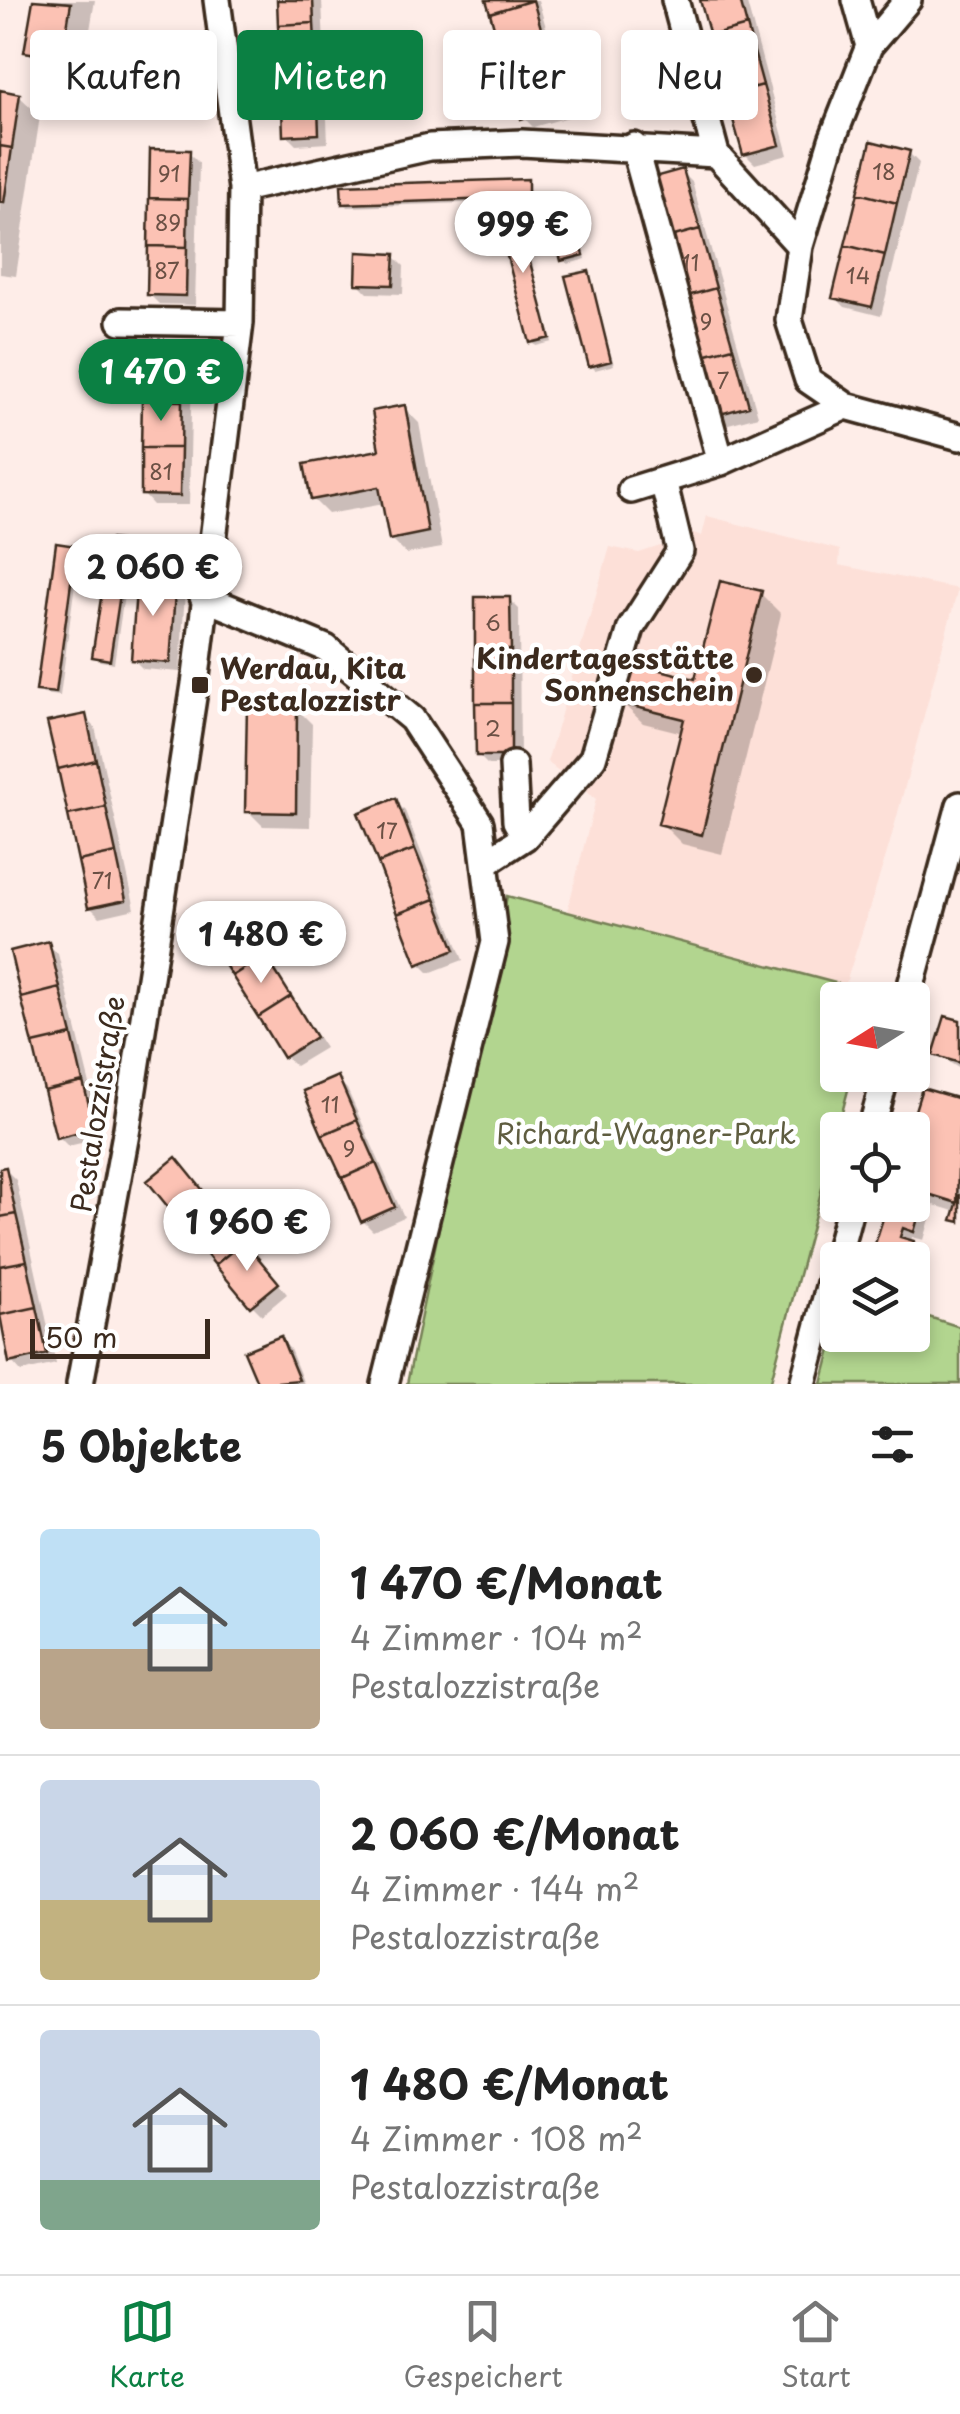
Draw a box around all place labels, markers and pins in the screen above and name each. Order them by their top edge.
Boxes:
pin: 999 € [453,191,593,276]
pin: 1 470 € [69,339,253,424]
pin: 2 060 € [61,534,245,619]
place label: Kindertagesstätte Sonnenschein [476,636,734,711]
place label: Werdau, Kita Pestalozzistr [220,646,406,721]
marker: Kindertagesstätte Sonnenschein [743,664,765,686]
marker: Werdau, Kita Pestalozzistr [189,674,211,696]
pin: 1 480 € [169,901,353,986]
pin: 1 960 € [155,1189,339,1274]

